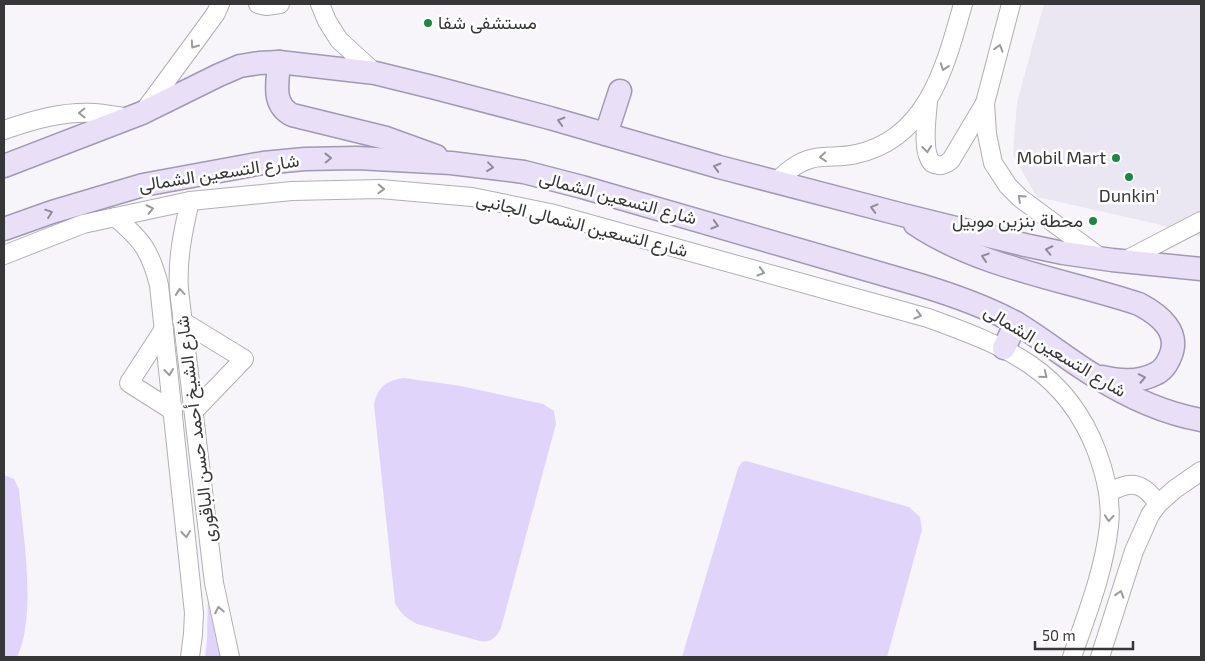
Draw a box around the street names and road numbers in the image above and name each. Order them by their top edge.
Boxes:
street label: شارع التسعين الشمالى [137,148,301,198]
street label: شارع التسعين الشمالى [537,165,699,231]
street label: شارع التسعين الشمالى الجانبى [474,187,690,263]
street label: شارع التسعين الشمالى [979,299,1131,403]
street label: شارع الشيخ أحمد حسن الباقورى [170,314,222,544]

